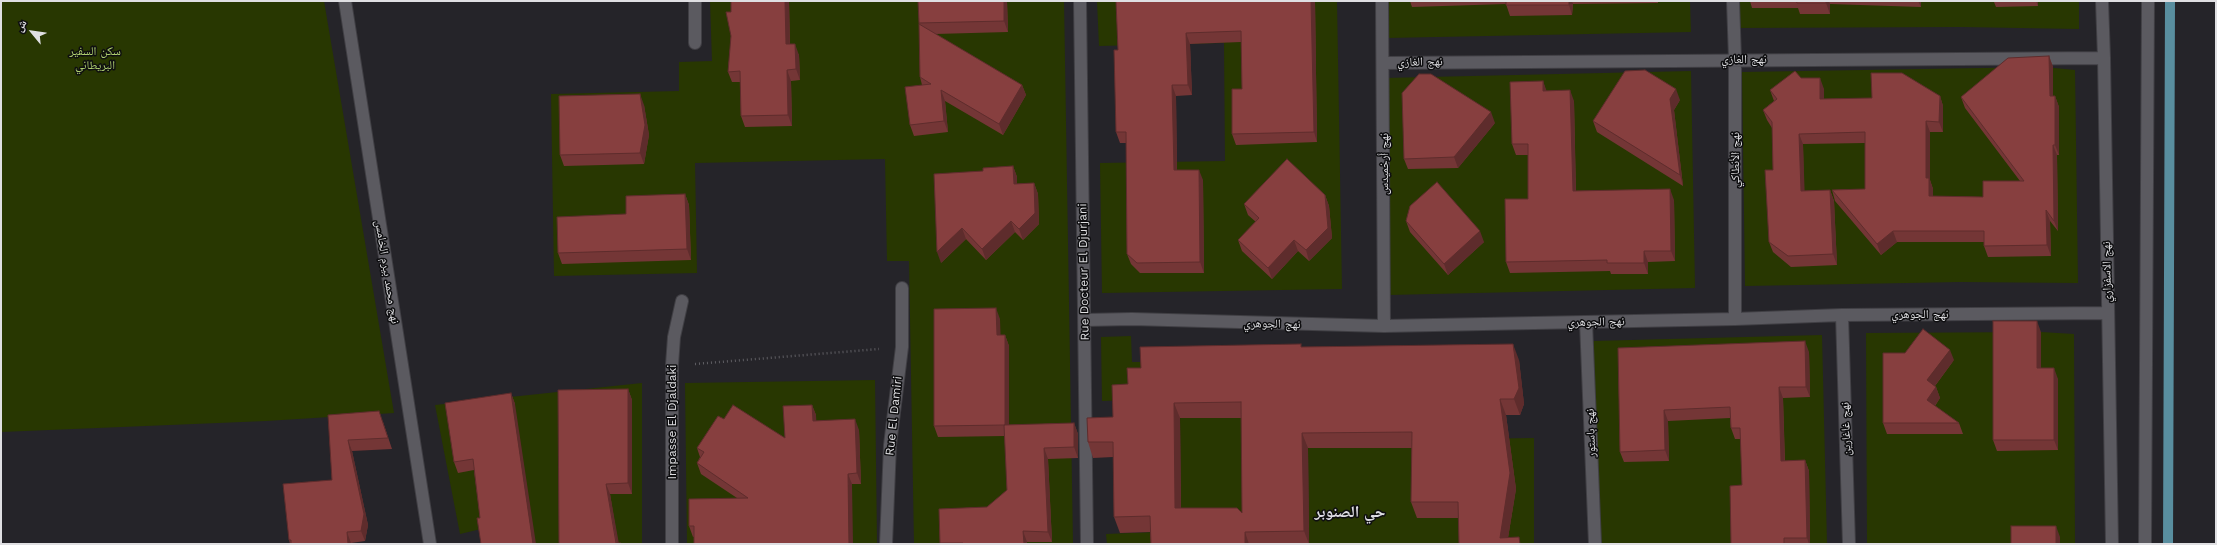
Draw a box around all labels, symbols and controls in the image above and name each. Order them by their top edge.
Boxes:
north arrow [12,12,52,52]
text: ش [13,18,30,34]
park label: سكن السفير البريطاني [69,44,121,72]
street label: نهج الغازي [1721,52,1767,66]
street label: نهج الغازي [1397,54,1443,70]
street label: نهج الأنطاكي [1728,132,1742,188]
street label: نهج أرخميدس [1377,133,1391,195]
street label: Rue Docteur El Djurjani [1076,203,1092,341]
street label: نهج محمد بيرم الخامس [372,219,402,325]
street label: نهج الاسفزاري [2099,241,2115,303]
street label: نهج الجوهري [1891,307,1949,321]
street label: نهج الجوهري [1567,314,1625,330]
street label: نهج الجوهري [1243,316,1301,332]
street label: Impasse El Djaldaki [665,365,679,479]
street label: Rue El Damiri [883,376,905,456]
street label: نهج غاغارين [1838,402,1854,456]
street label: نهج باستور [1583,408,1599,458]
district label: حي الصنوبر [1315,502,1385,522]

